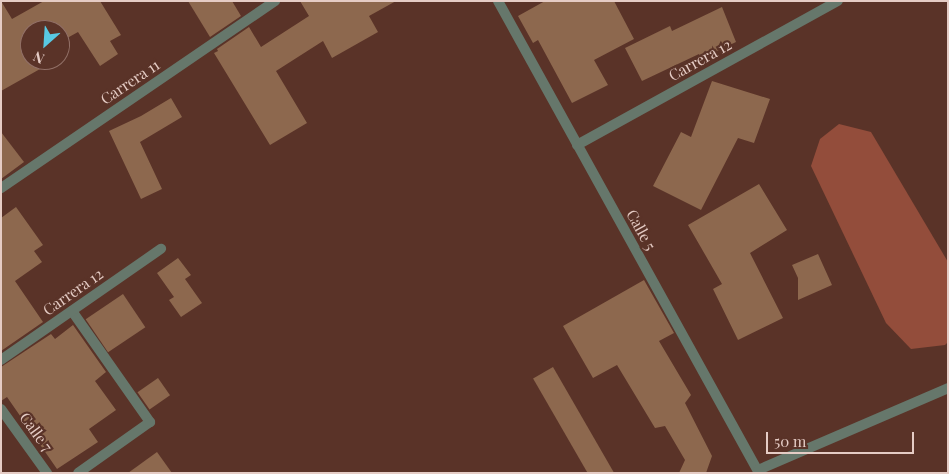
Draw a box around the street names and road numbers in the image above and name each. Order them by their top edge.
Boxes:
street label: Carrera 12 [665,35,735,85]
street label: Carrera 11 [97,56,163,108]
street label: Calle 5 [623,206,659,254]
street label: Carrera 12 [40,265,106,319]
street label: Calle 7 [16,409,56,455]

